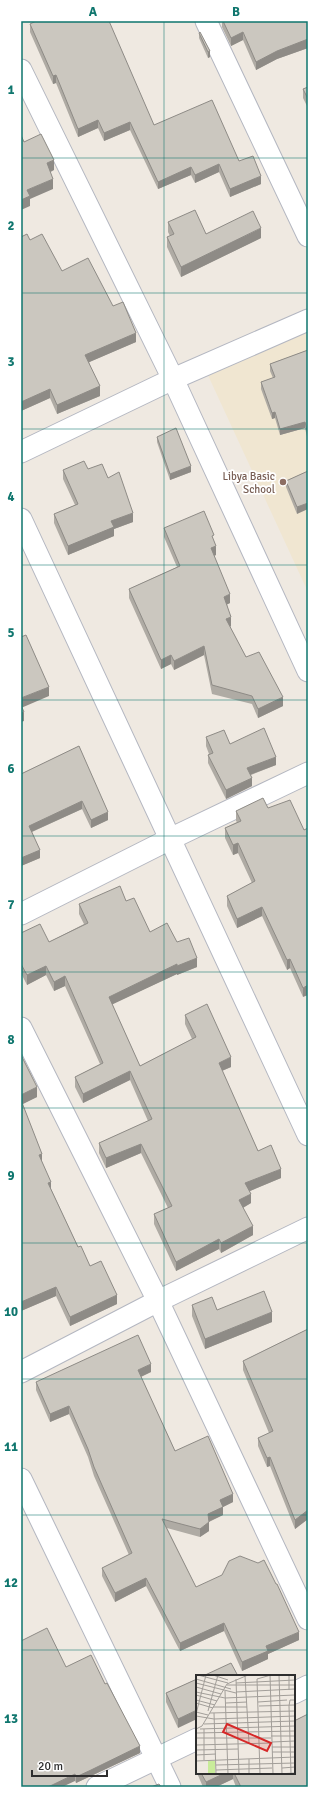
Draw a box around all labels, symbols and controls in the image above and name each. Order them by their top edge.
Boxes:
text: A [89,4,98,20]
text: B [232,4,240,20]
text: 1 [7,82,15,98]
text: 2 [7,218,15,234]
text: 3 [7,354,15,370]
place label: Libya Basic School [222,470,275,496]
marker: Libya Basic School [278,477,288,487]
text: 4 [7,489,15,505]
text: 5 [7,625,15,641]
text: 6 [7,761,15,777]
text: 7 [7,897,15,913]
text: 8 [7,1032,15,1048]
text: 9 [7,1168,15,1184]
text: 10 [4,1304,18,1320]
text: 11 [4,1439,18,1455]
text: 12 [4,1575,18,1591]
inset map [196,1675,295,1774]
text: 13 [4,1711,18,1727]
scale bar [32,1752,107,1778]
text: 20 m [38,1759,63,1774]

